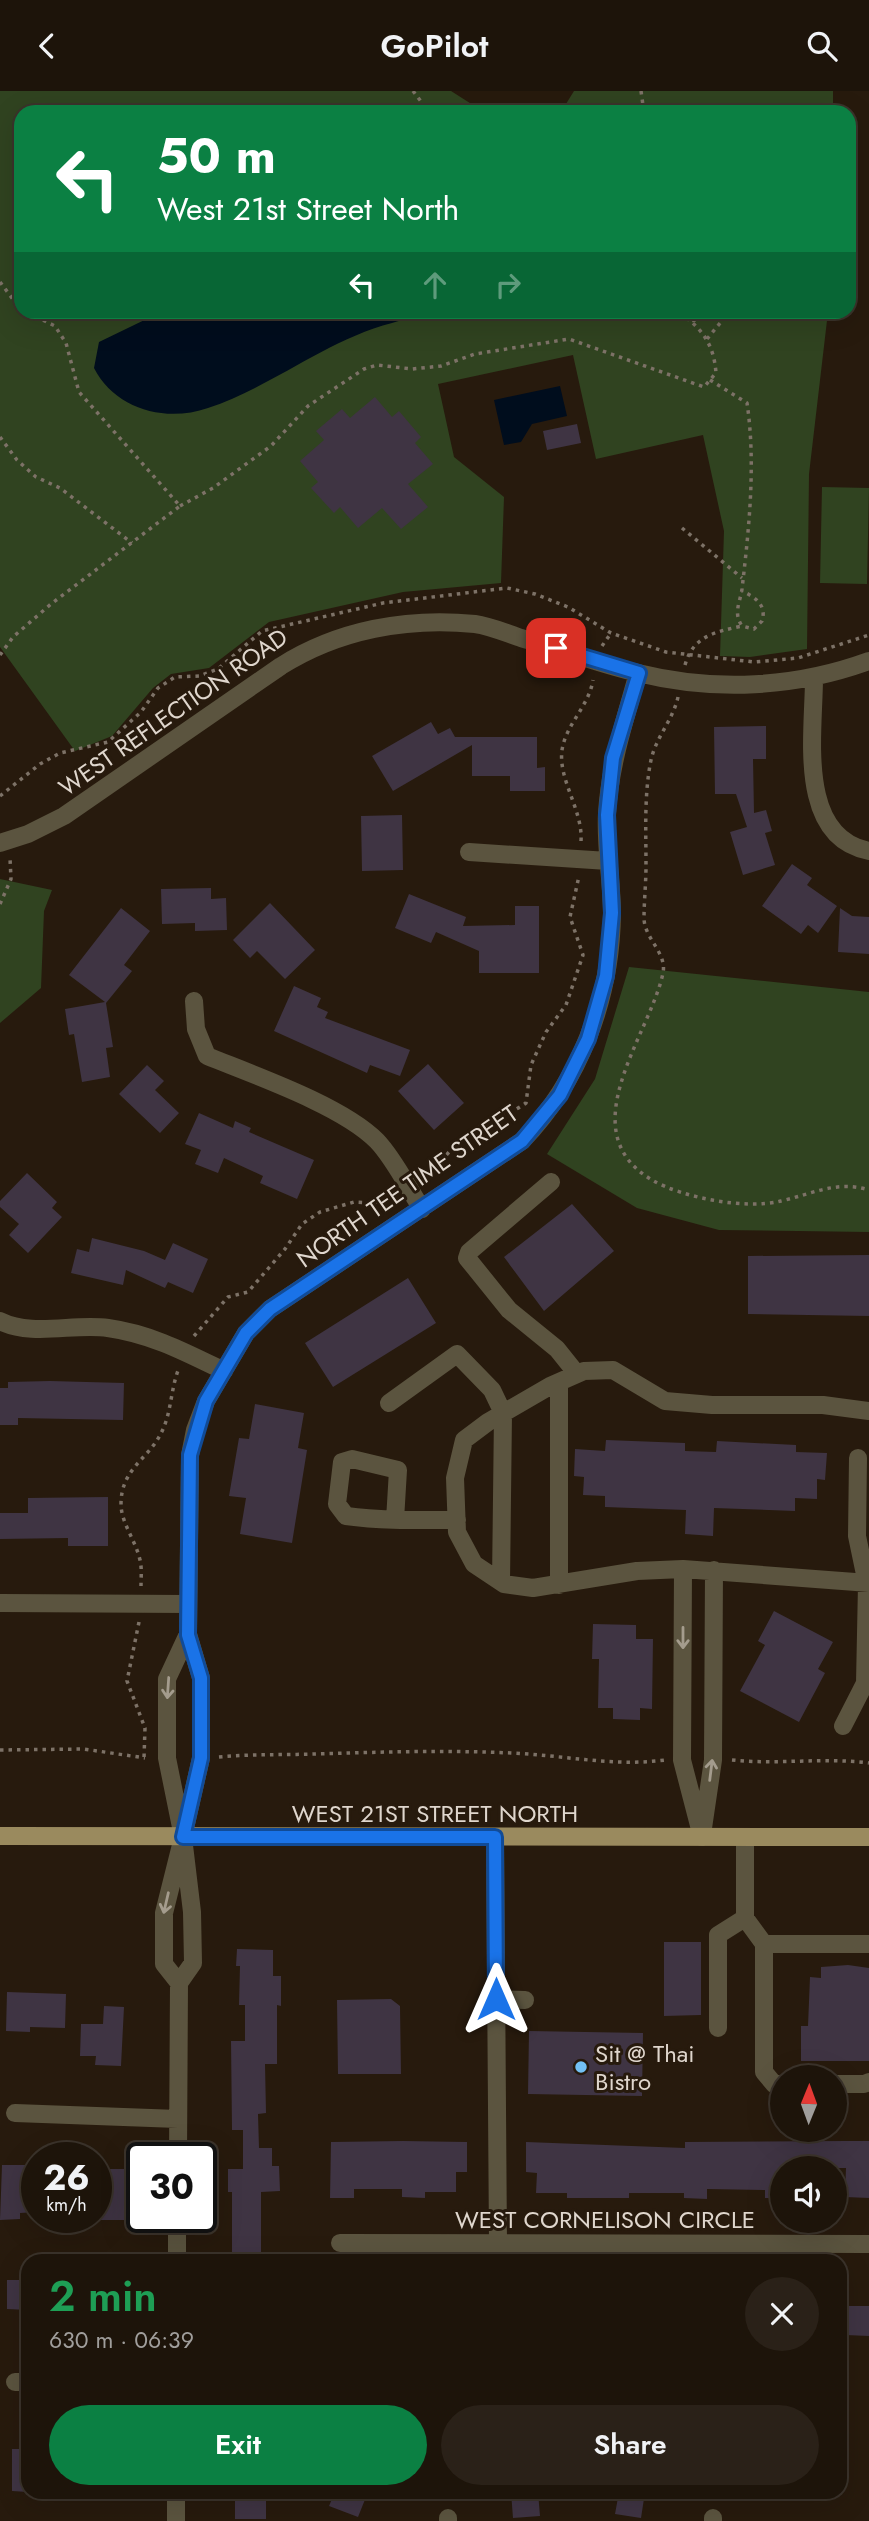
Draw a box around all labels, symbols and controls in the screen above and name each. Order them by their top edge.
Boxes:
text: GoPilot [380,23,489,69]
icon: back [28,27,66,65]
icon: search [803,27,841,65]
text: 50 m [157,121,276,191]
icon: left [42,133,133,224]
text: West 21st Street North [157,186,459,232]
icon: left [343,266,381,304]
icon: ahead [416,266,454,304]
icon: right [489,266,527,304]
pin [526,618,586,678]
street label: WEST REFLECTION ROAD [51,620,295,804]
icon: arrive [537,629,575,667]
street label: NORTH TEE TIME STREET [289,1096,525,1276]
one-way arrow [676,1626,689,1649]
one-way arrow [161,1676,174,1699]
one-way arrow [705,1759,718,1782]
street label: WEST 21ST STREET NORTH [292,1796,578,1831]
one-way arrow [159,1891,173,1914]
position arrow [459,1962,533,2036]
place label: Sit @ Thai Bistro [595,2036,695,2099]
marker: Sit @ Thai Bistro [573,2059,589,2075]
north arrow [770,2065,847,2142]
map controls [770,2065,847,2233]
speed limit sign: 30 [126,2142,217,2233]
text: 26 [43,2153,90,2203]
button: sound [770,2156,847,2233]
text: km/h [46,2192,87,2218]
street label: WEST CORNELISON CIRCLE [455,2202,755,2237]
text: 2 min [49,2266,157,2327]
button: close [745,2277,819,2351]
text: 630 m · 06:39 [49,2323,194,2357]
button: Exit [49,2405,427,2485]
button: Share [441,2405,819,2485]

